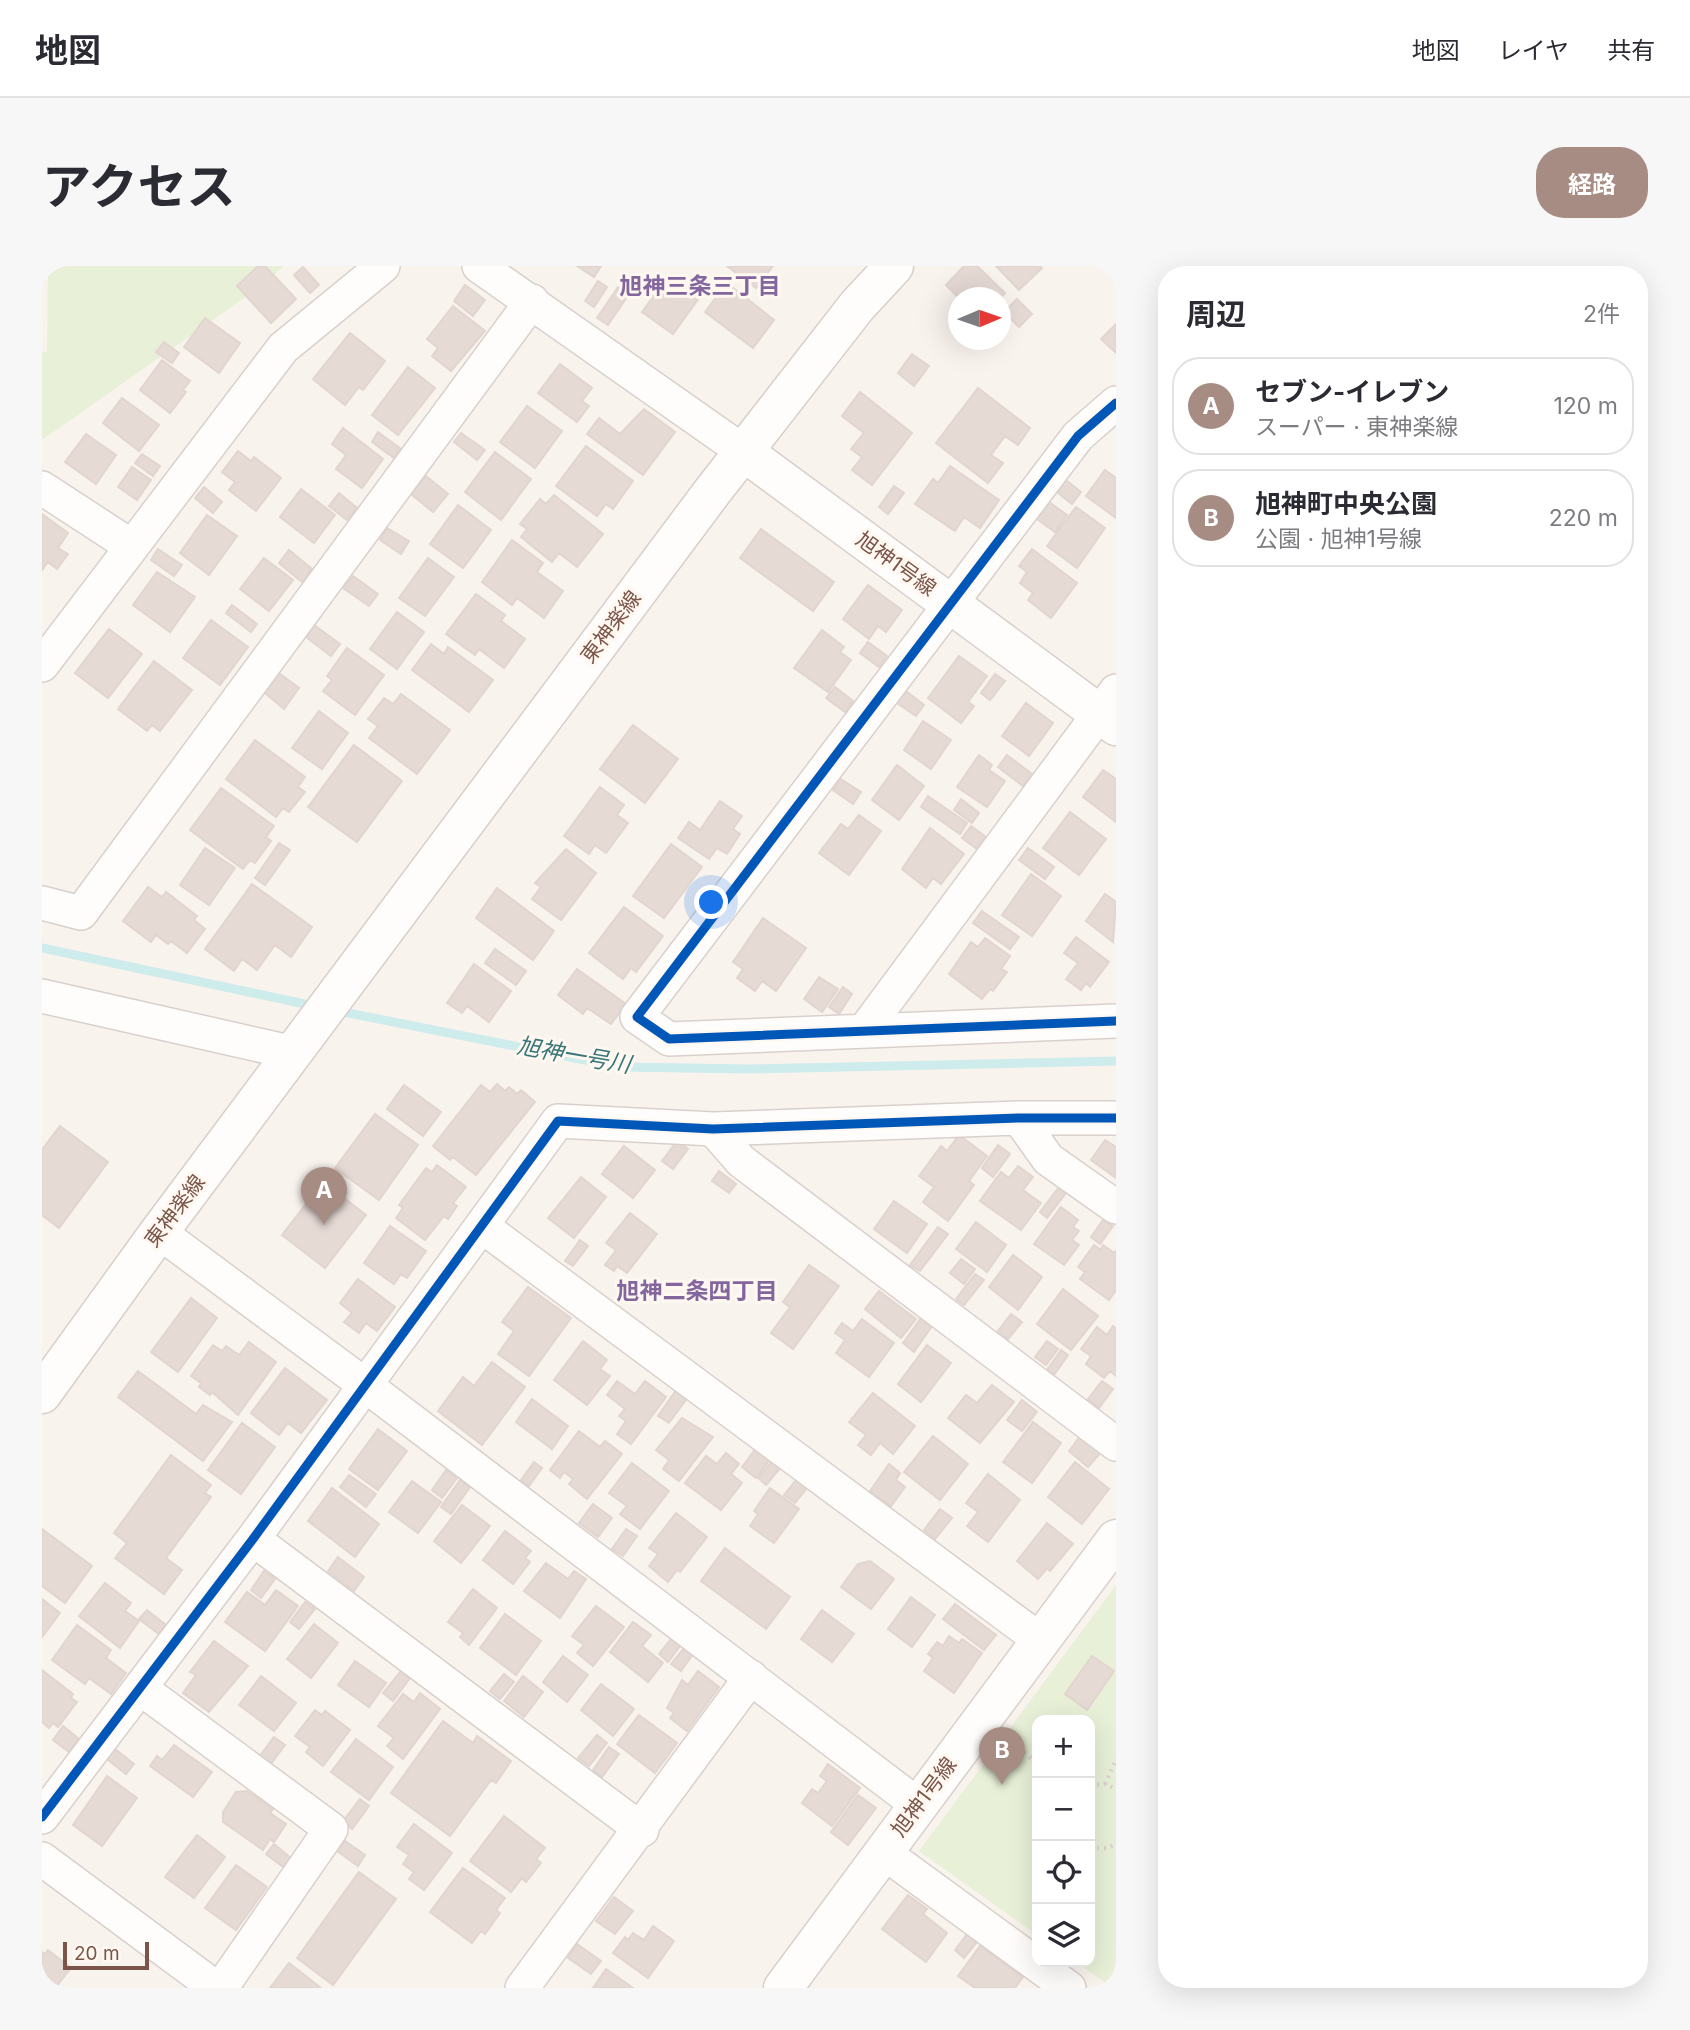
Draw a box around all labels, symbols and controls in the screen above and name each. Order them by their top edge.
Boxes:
text: 地図 [35,30,101,70]
text: 地図 [1412,36,1460,65]
text: レイヤ [1498,36,1569,65]
text: 共有 [1607,36,1655,65]
button: 経路 [1536,147,1648,218]
text: アクセス [42,157,236,216]
district label: 旭神三条三丁目 [620,272,781,300]
north arrow [948,287,1011,350]
text: 周辺 [1186,296,1246,332]
text: 2件 [1583,300,1620,328]
text: セブン-イレブン [1255,376,1449,407]
text: A [1202,392,1220,420]
text: 120 m [1553,392,1618,420]
text: スーパー · 東神楽線 [1255,413,1458,441]
text: 旭神町中央公園 [1255,488,1437,519]
text: B [1203,504,1219,532]
text: 220 m [1549,504,1618,532]
text: 公園 · 旭神1号線 [1255,525,1422,553]
street label: 旭神1号線 [852,526,941,601]
street label: 東神楽線 [575,586,646,668]
your location [694,885,728,919]
water label: 旭神一号川 [515,1031,636,1079]
pin: A [301,1167,347,1225]
street label: 東神楽線 [139,1170,210,1252]
district label: 旭神二条四丁目 [617,1277,778,1305]
map controls [1032,1715,1095,1967]
button: + [1032,1715,1095,1778]
pin: B [979,1727,1025,1785]
street label: 旭神1号線 [886,1752,961,1841]
button: − [1032,1778,1095,1841]
button: locate [1032,1841,1095,1904]
button: layers [1032,1904,1095,1967]
scale bar [63,1939,149,1971]
text: 20 m [74,1942,120,1965]

